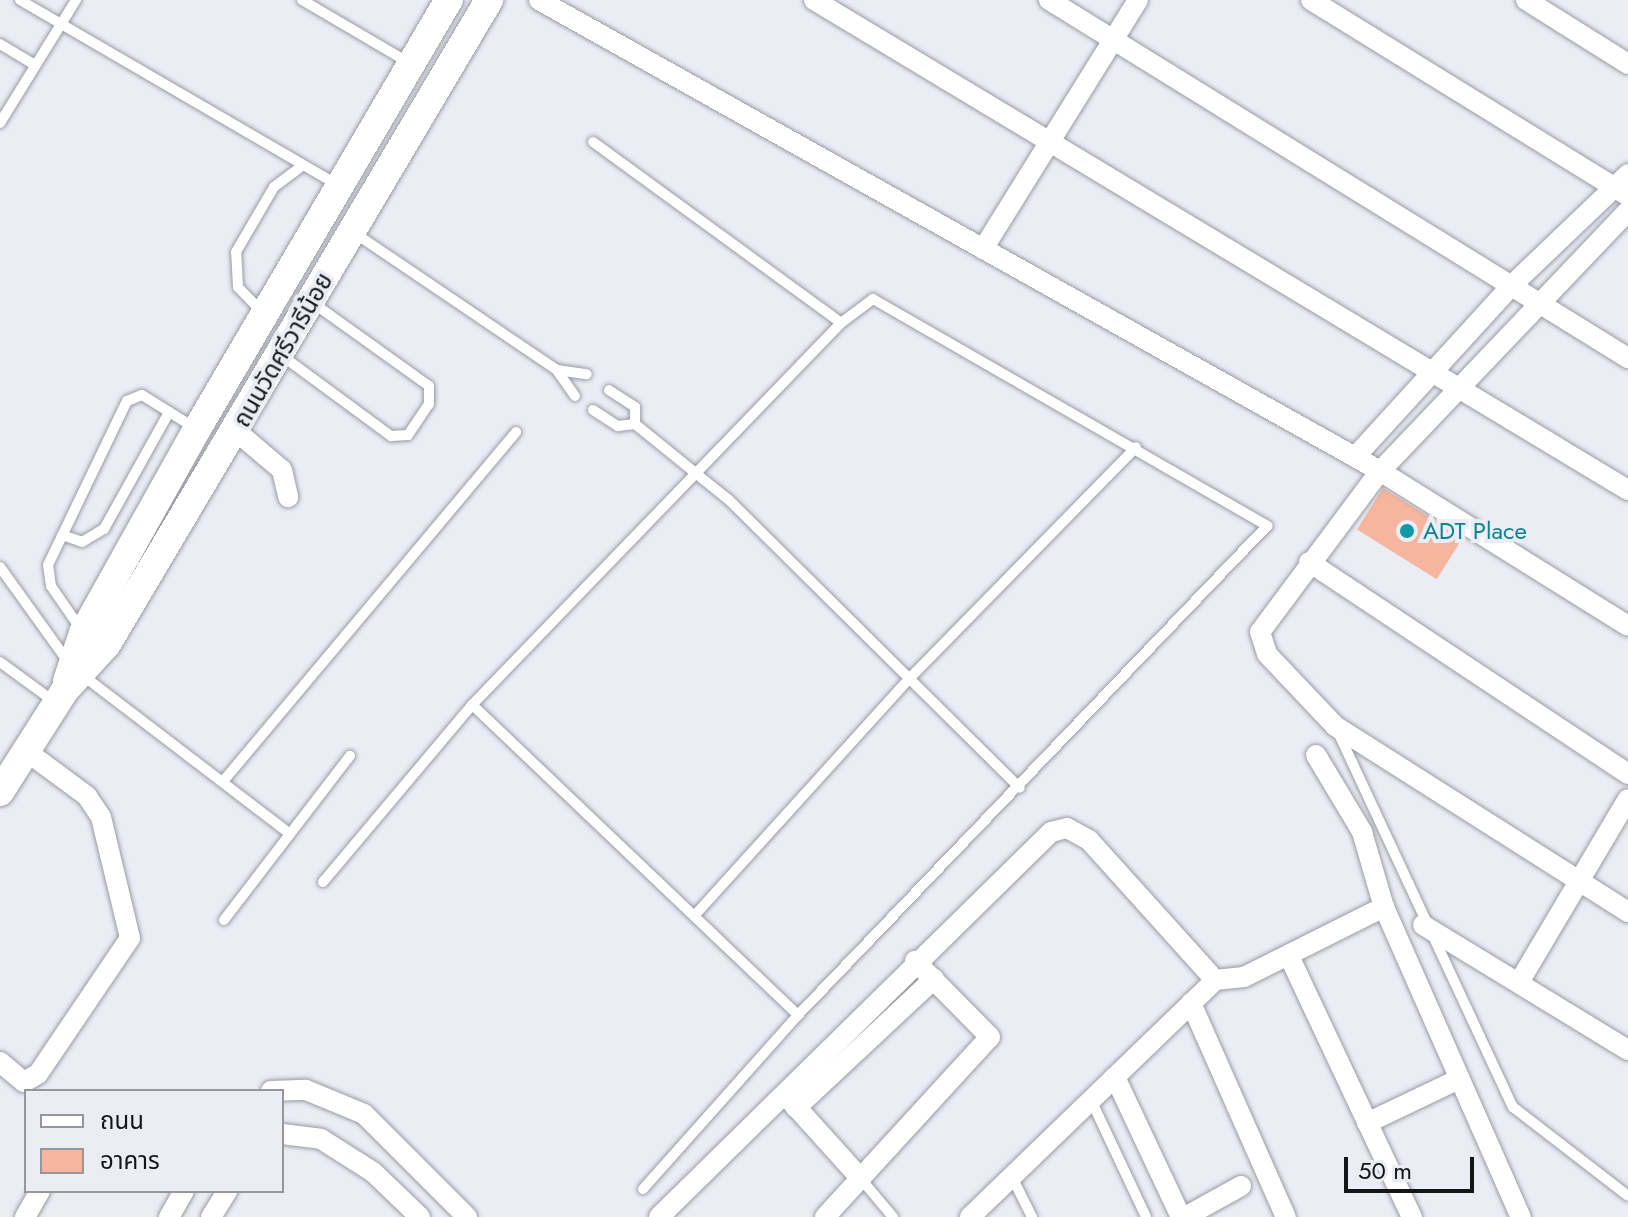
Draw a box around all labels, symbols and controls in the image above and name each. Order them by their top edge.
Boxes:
street label: ถนนวัดศรีวารีน้อย [227,268,339,432]
place label: ADT Place [1423,517,1527,545]
marker: ADT Place [1398,522,1416,540]
legend [24,1089,284,1193]
text: ถนน [100,1103,144,1138]
scale bar [1348,1141,1478,1191]
text: อาคาร [100,1143,160,1178]
text: 50 m [1358,1153,1412,1188]

